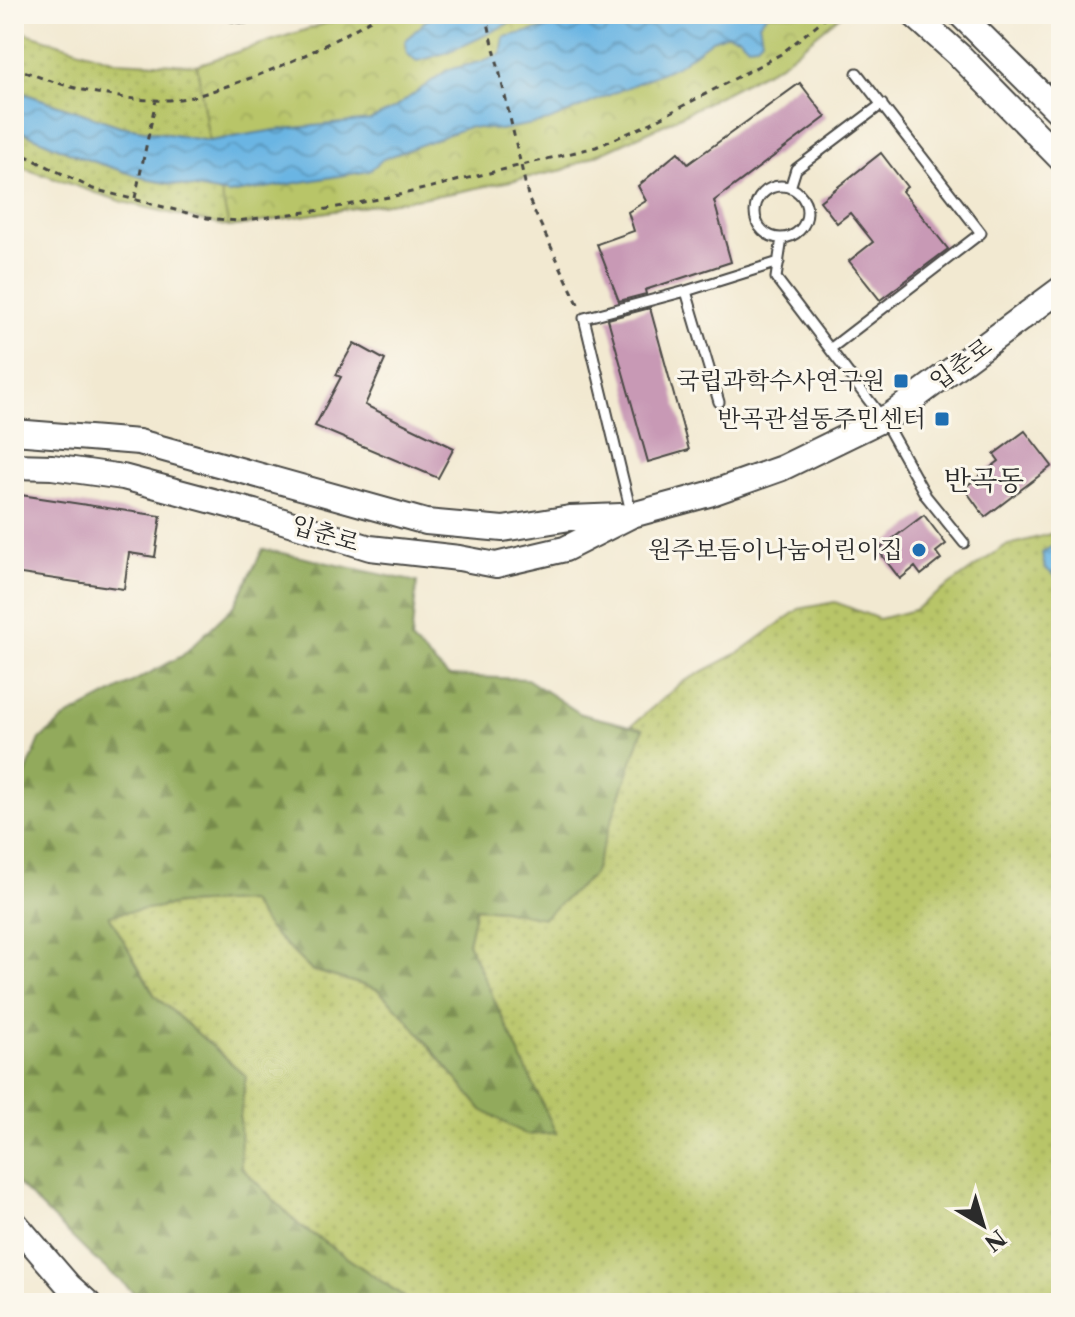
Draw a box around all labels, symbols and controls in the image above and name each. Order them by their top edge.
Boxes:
street label: 입춘로 [924,331,997,396]
place label: 국립과학수사연구원 [676,366,885,395]
marker: 국립과학수사연구원 [892,372,910,390]
place label: 반곡관설동주민센터 [717,404,926,433]
marker: 반곡관설동주민센터 [933,410,951,428]
district label: 반곡동 [943,463,1025,497]
street label: 입춘로 [288,509,363,558]
place label: 원주보듬이나눔어린이집 [648,535,903,564]
marker: 원주보듬이나눔어린이집 [910,541,928,559]
north arrow [943,1185,1023,1265]
text: N [979,1224,1011,1257]

